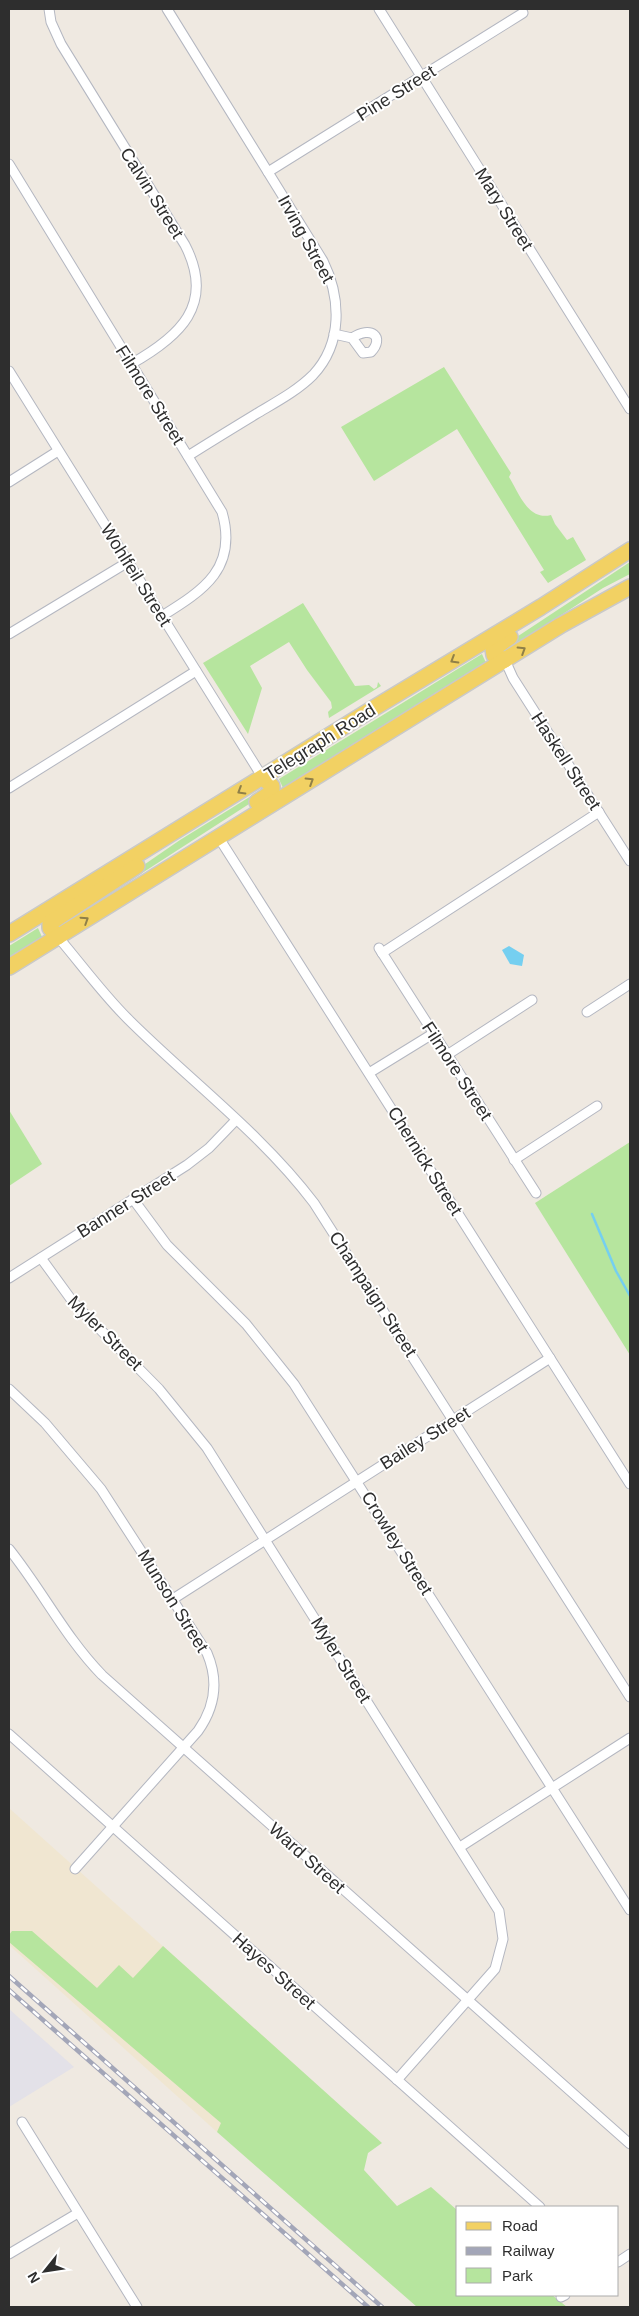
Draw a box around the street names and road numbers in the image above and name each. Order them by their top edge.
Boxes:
street label: Pine Street [353,61,439,125]
street label: Calvin Street [116,144,188,242]
street label: Mary Street [471,164,537,254]
street label: Irving Street [274,192,338,286]
street label: Filmore Street [112,342,188,448]
street label: Wohlfeil Street [97,520,175,630]
street label: Telegraph Road [261,700,379,784]
street label: Haskell Street [527,709,605,813]
street label: Filmore Street [418,1018,496,1124]
street label: Chernick Street [384,1103,466,1219]
street label: Banner Street [74,1166,178,1242]
street label: Champaign Street [325,1228,421,1360]
street label: Myler Street [64,1292,146,1374]
street label: Bailey Street [376,1402,474,1474]
street label: Crowley Street [357,1488,437,1598]
street label: Munson Street [134,1546,212,1656]
street label: Myler Street [307,1614,375,1706]
street label: Ward Street [265,1819,349,1897]
street label: Hayes Street [229,1929,319,2013]

